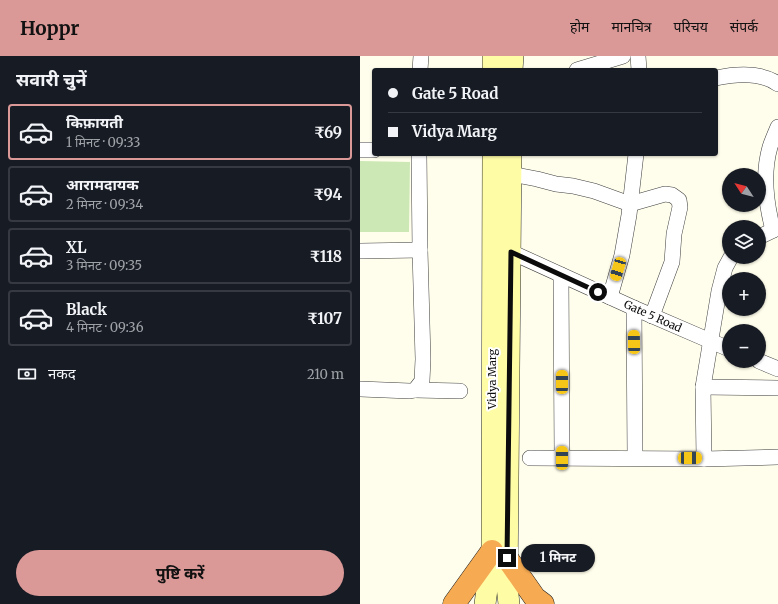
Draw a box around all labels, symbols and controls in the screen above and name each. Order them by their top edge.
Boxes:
text: Hoppr [20,16,79,40]
text: होम [570,18,589,36]
text: मानचित्र [611,18,652,36]
text: परिचय [674,18,708,36]
text: संपर्क [730,18,758,36]
text: सवारी चुनें [16,68,87,91]
text: Gate 5 Road [412,84,498,103]
text: किफ़ायती [66,113,123,132]
icon: car [18,114,54,150]
text: Vidya Marg [412,122,497,141]
text: ₹69 [314,123,342,142]
text: 1 मिनट · 09:33 [66,134,141,151]
north arrow [722,168,766,212]
map controls [722,168,766,368]
text: आरामदायक [66,175,139,194]
icon: car [18,176,54,212]
text: ₹94 [313,185,342,204]
text: 2 मिनट · 09:34 [66,196,143,213]
button: layers [722,220,766,264]
icon: car [18,238,54,274]
text: XL [66,238,87,257]
text: ₹118 [309,247,342,266]
car [609,256,627,282]
text: 3 मिनट · 09:35 [66,257,142,274]
button: + [722,272,766,316]
route start [589,283,607,301]
street label: Gate 5 Road [622,297,684,335]
icon: car [18,300,54,336]
text: Black [66,300,107,319]
text: ₹107 [307,309,342,328]
text: 4 मिनट · 09:36 [66,319,143,336]
button: − [722,324,766,368]
car [628,330,640,354]
street label: Vidya Marg [485,349,499,410]
icon: cash [16,363,38,385]
text: नकद [48,364,76,383]
text: 210 m [307,366,344,383]
car [556,370,568,394]
car [556,446,568,470]
car [678,452,702,464]
callout: 1 मिनट [521,544,595,572]
route end [498,549,516,567]
text: 1 मिनट [540,549,576,566]
button: पुष्टि करें [16,550,344,596]

